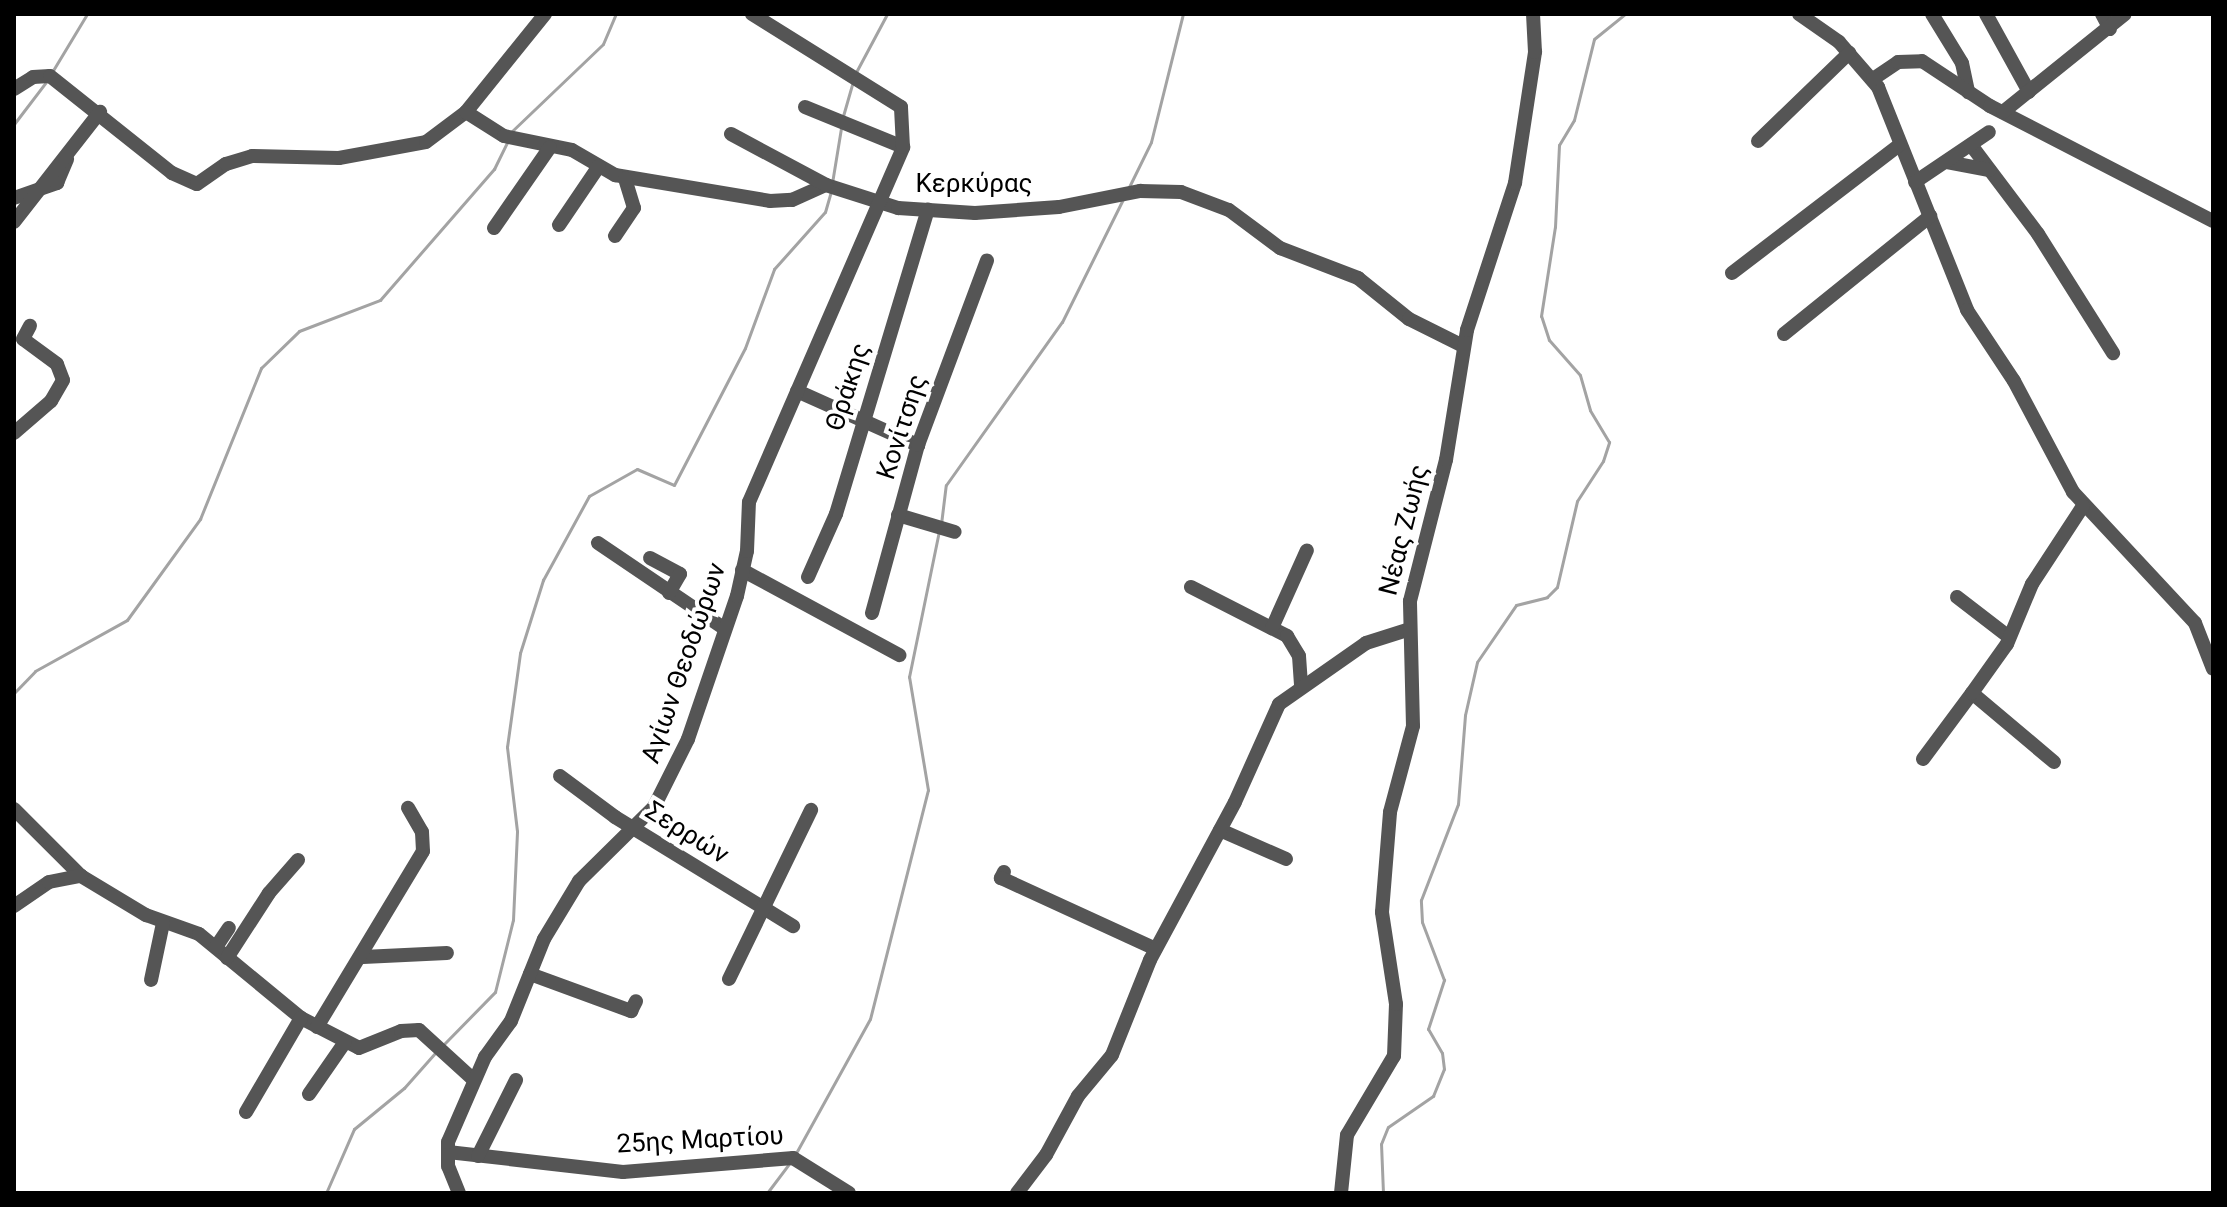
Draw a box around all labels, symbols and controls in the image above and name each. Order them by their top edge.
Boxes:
street label: Κερκύρας [915,168,1033,200]
street label: Θράκης [819,339,877,435]
street label: Κονίτσης [870,371,934,483]
street label: Νέας Ζωής [1373,461,1435,599]
street label: Αγίων Θεοδώρων [635,559,733,767]
street label: Σερρών [640,795,734,871]
street label: 25ης Μαρτίου [616,1120,784,1160]

